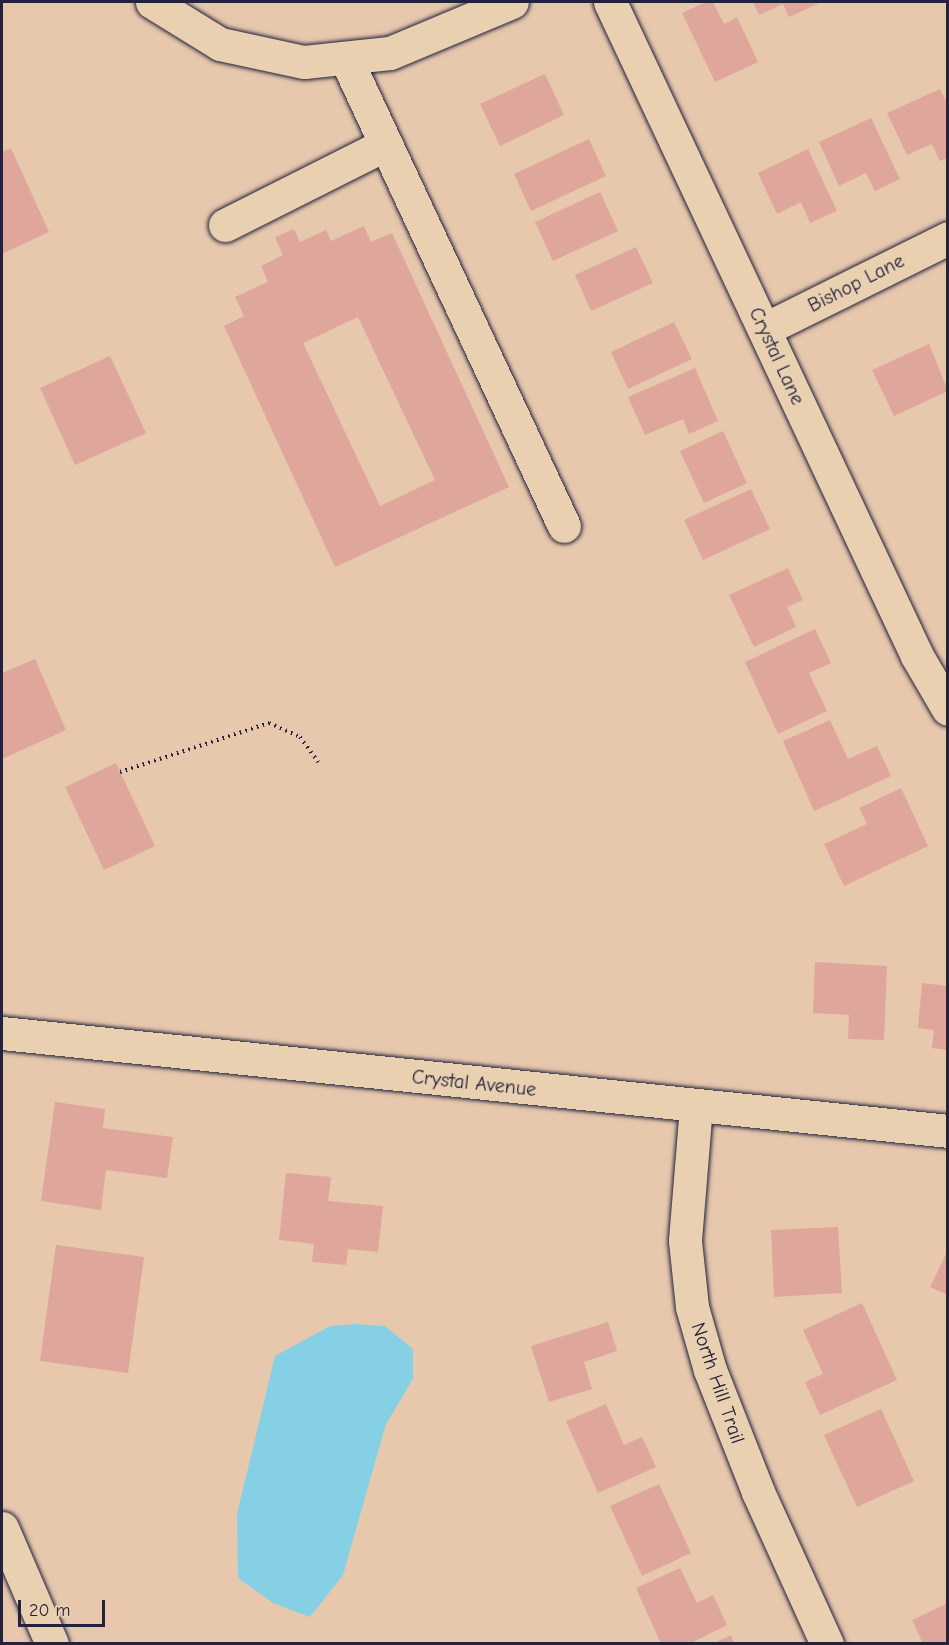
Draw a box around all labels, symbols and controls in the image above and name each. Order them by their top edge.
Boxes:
street label: Bishop Lane [804,248,908,318]
street label: Crystal Lane [744,303,810,409]
street label: Crystal Avenue [411,1065,537,1101]
street label: North Hill Trail [686,1319,750,1447]
scale bar [21,1588,108,1626]
text: 20 m [29,1600,70,1621]

